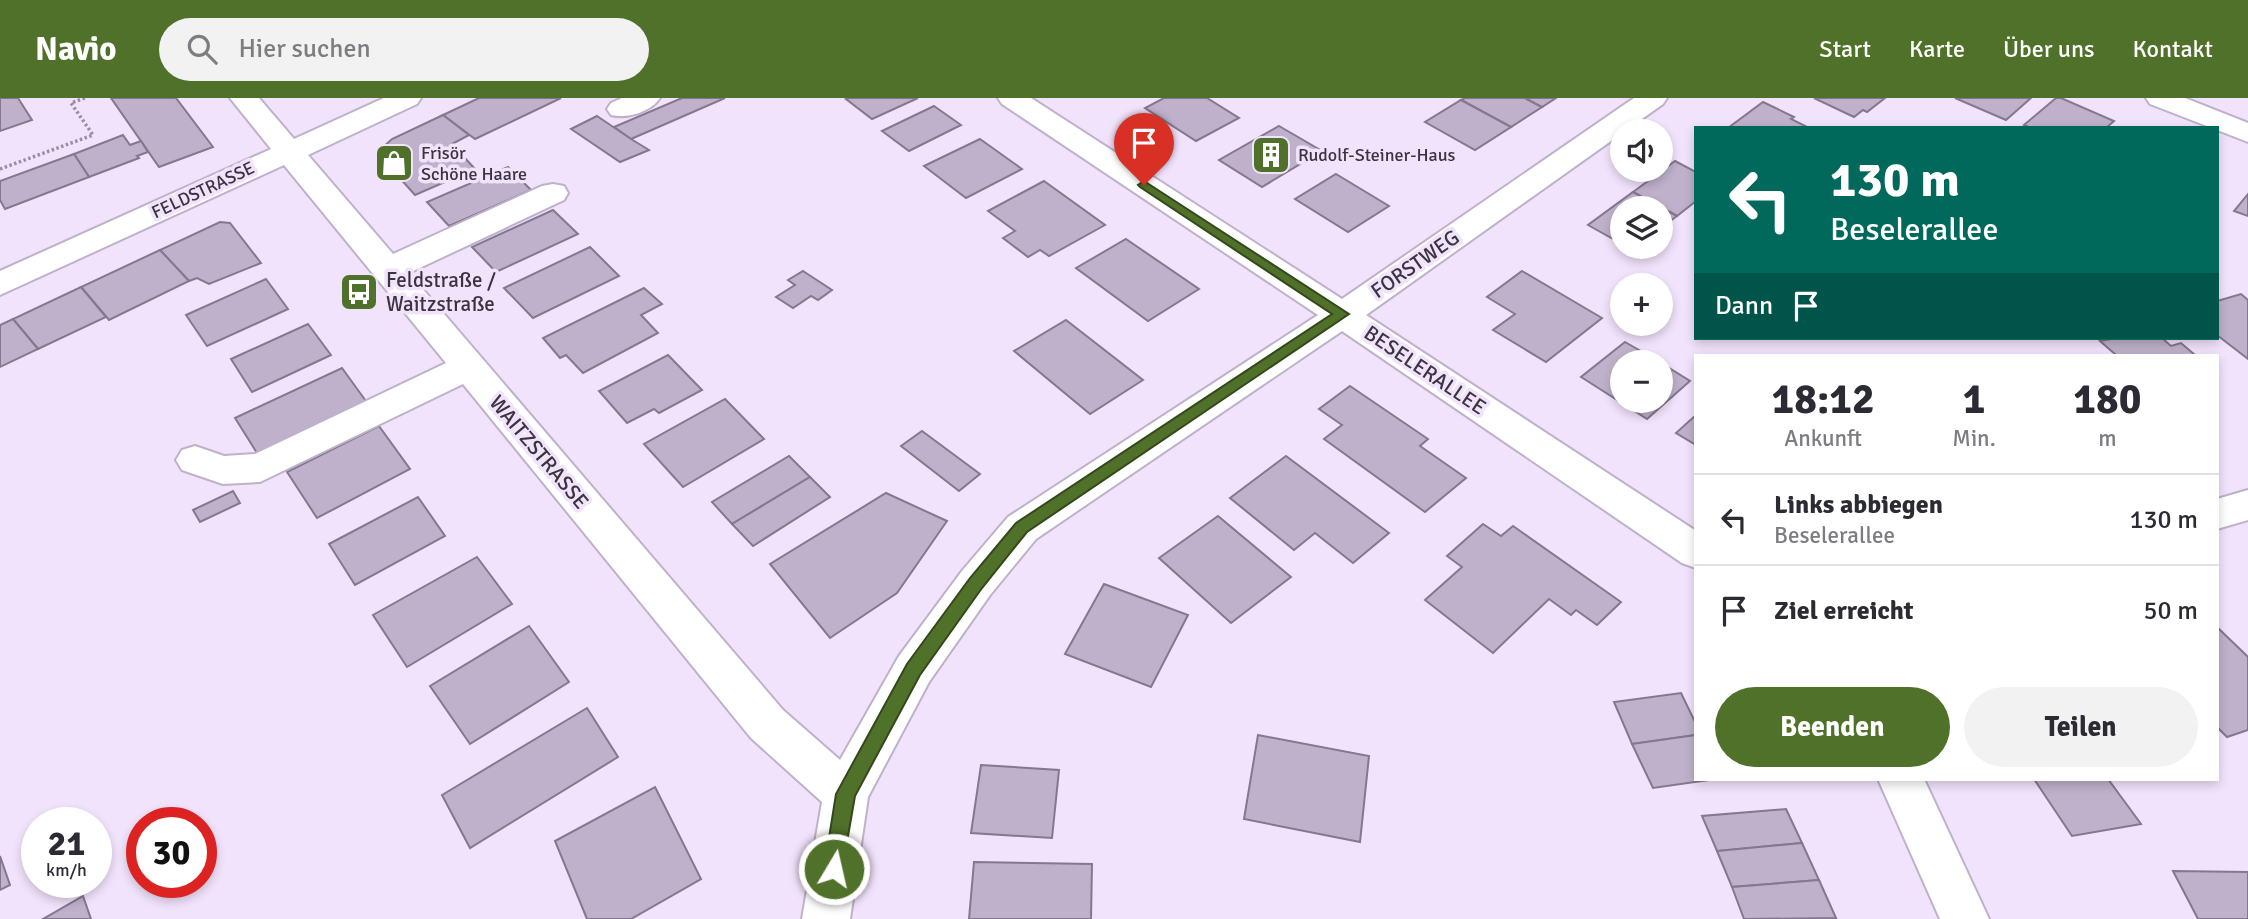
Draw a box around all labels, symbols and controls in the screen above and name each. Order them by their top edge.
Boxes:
search box [159,18,649,81]
text: Navio [35,29,117,70]
icon: search [183,30,221,68]
text: Hier suchen [239,33,371,65]
text: Start [1819,34,1871,64]
text: Karte [1909,34,1965,64]
text: Über uns [2003,34,2095,64]
text: Kontakt [2133,34,2213,64]
pin [1114,113,1174,185]
map controls [1610,119,1673,413]
button: sound [1610,119,1673,182]
icon: arrive [1125,124,1163,162]
building icon: Rudolf-Steiner-Haus [1250,134,1292,176]
shop icon: Frisör Schöne Haare [373,142,415,184]
place label: Frisör Schöne Haare [421,142,527,185]
place label: Rudolf-Steiner-Haus [1298,144,1456,166]
text: 130 m [1830,150,1960,210]
icon: left [1715,154,1806,245]
street label: FELDSTRASSE [148,157,258,223]
button: layers [1610,196,1673,259]
text: Beselerallee [1830,210,1998,249]
street label: FORSTWEG [1366,224,1464,304]
place label: Feldstraße / Waitzstraße [386,267,496,317]
bus stop icon: Feldstraße / Waitzstraße [338,271,380,313]
button: + [1610,273,1673,336]
icon: arrive [1787,287,1825,325]
text: Dann [1715,290,1773,322]
street label: BESELERALLEE [1359,320,1491,420]
button: − [1610,350,1673,413]
text: 18:12 [1772,374,1875,425]
text: 1 [1963,374,1985,425]
text: 180 [2073,374,2141,425]
street label: WAITZSTRASSE [484,390,594,514]
text: Ankunft [1784,424,1862,453]
text: Min. [1952,424,1996,453]
text: m [2098,424,2117,453]
text: Links abbiegen [1774,489,1943,521]
icon: left [1715,501,1753,539]
text: 130 m [2129,504,2198,536]
text: Beselerallee [1774,521,1895,550]
icon: arrive [1715,592,1753,630]
text: Ziel erreicht [1774,595,1914,627]
text: 50 m [2143,595,2198,627]
button: Beenden [1715,687,1950,767]
button: Teilen [1964,687,2198,767]
speed limit sign: 30 [126,807,217,898]
text: 21 [48,822,85,865]
position arrow [797,832,871,906]
text: km/h [46,859,87,881]

